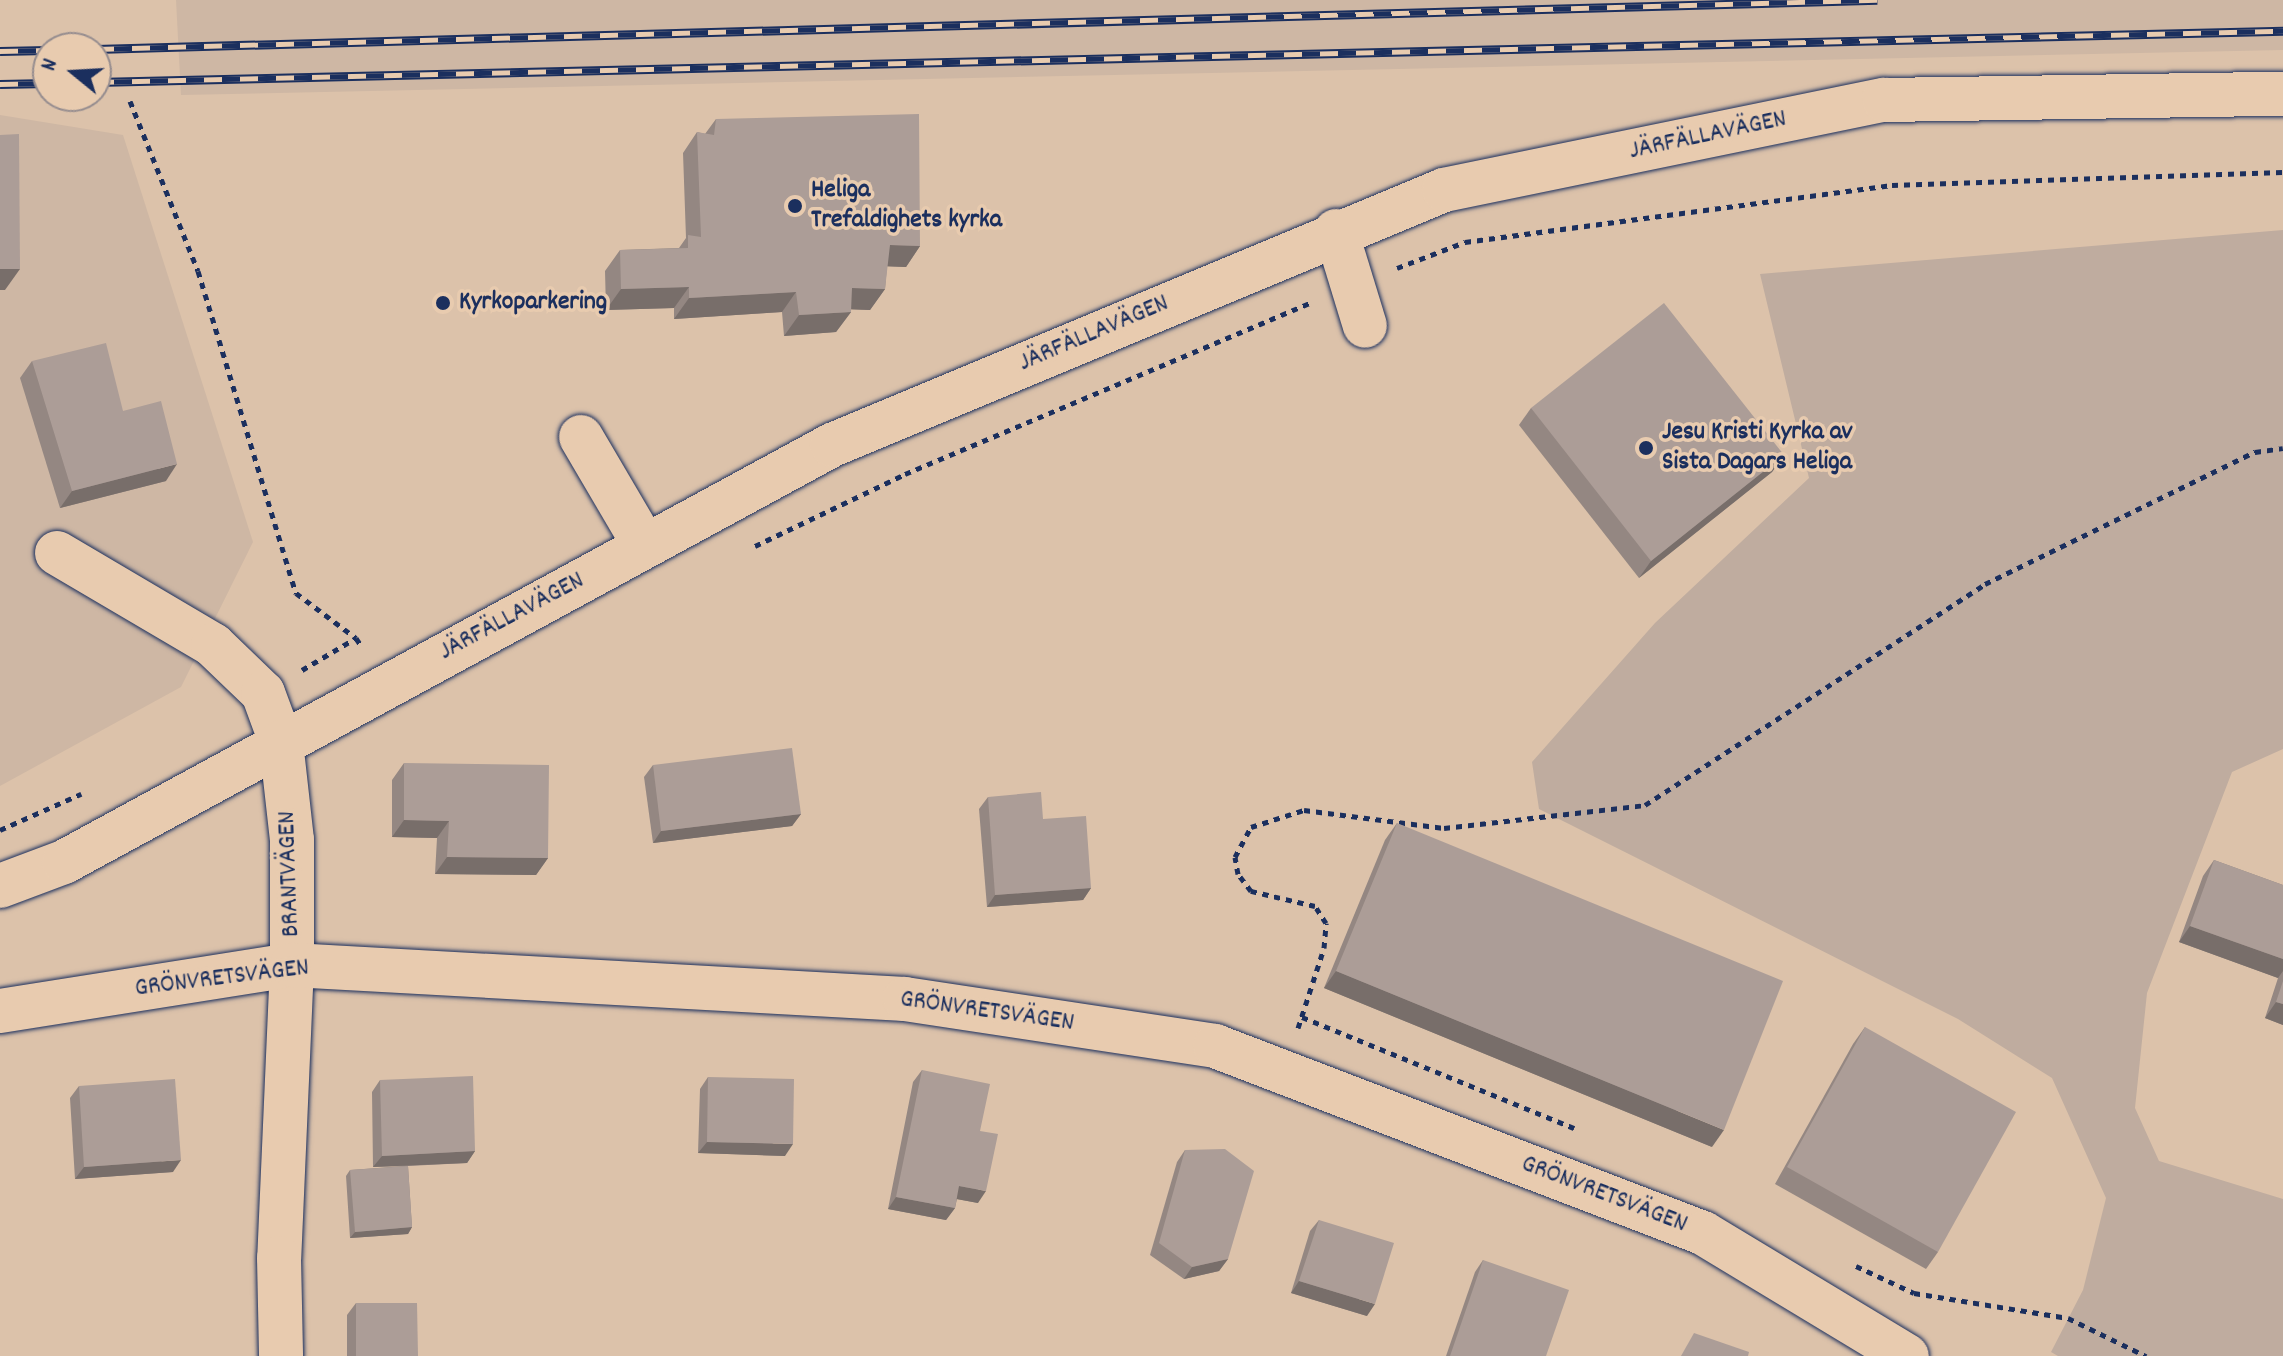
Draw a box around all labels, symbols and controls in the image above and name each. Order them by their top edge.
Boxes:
north arrow [32,32,112,112]
text: N [34,55,67,75]
street label: JÄRFÄLLAVÄGEN [1627,104,1789,168]
place label: Heliga Trefaldighets kyrka [811,175,1002,236]
marker: Heliga Trefaldighets kyrka [786,197,804,215]
place label: Kyrkoparkering [459,287,607,319]
street label: JÄRFÄLLAVÄGEN [1014,288,1174,380]
marker: Kyrkoparkering [434,294,452,312]
place label: Jesu Kristi Kyrka av Sista Dagars Heliga [1662,417,1853,478]
marker: Jesu Kristi Kyrka av Sista Dagars Heliga [1637,439,1655,457]
street label: JÄRFÄLLAVÄGEN [434,566,590,668]
street label: BRANTVÄGEN [272,810,308,938]
street label: GRÖNVRETSVÄGEN [133,953,311,1005]
street label: GRÖNVRETSVÄGEN [898,984,1076,1040]
street label: GRÖNVRETSVÄGEN [1517,1149,1691,1241]

